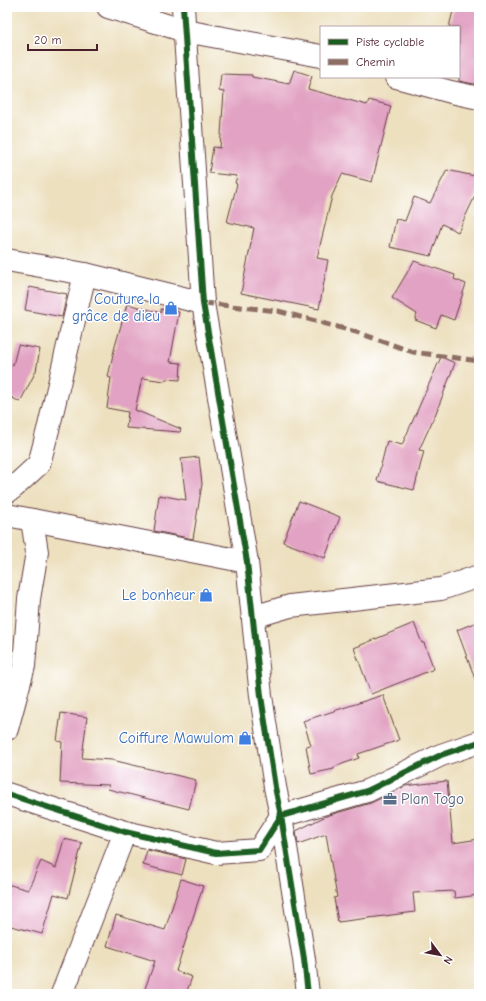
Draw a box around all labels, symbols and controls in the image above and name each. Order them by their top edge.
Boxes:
scale bar [28,26,97,52]
legend [320,26,460,78]
text: 20 m [34,33,62,47]
text: Piste cyclable [356,35,424,49]
text: Chemin [356,55,395,69]
place label: Couture la grâce de dieu [72,290,160,325]
shop icon: Couture la grâce de dieu [163,300,179,316]
place label: Le bonheur [122,586,195,604]
shop icon: Le bonheur [198,587,214,603]
place label: Coiffure Mawulom [119,729,234,747]
shop icon: Coiffure Mawulom [237,730,253,746]
place label: Plan Togo [401,790,464,808]
office icon: Plan Togo [382,791,398,807]
north arrow [420,935,460,975]
text: N [441,954,455,967]

